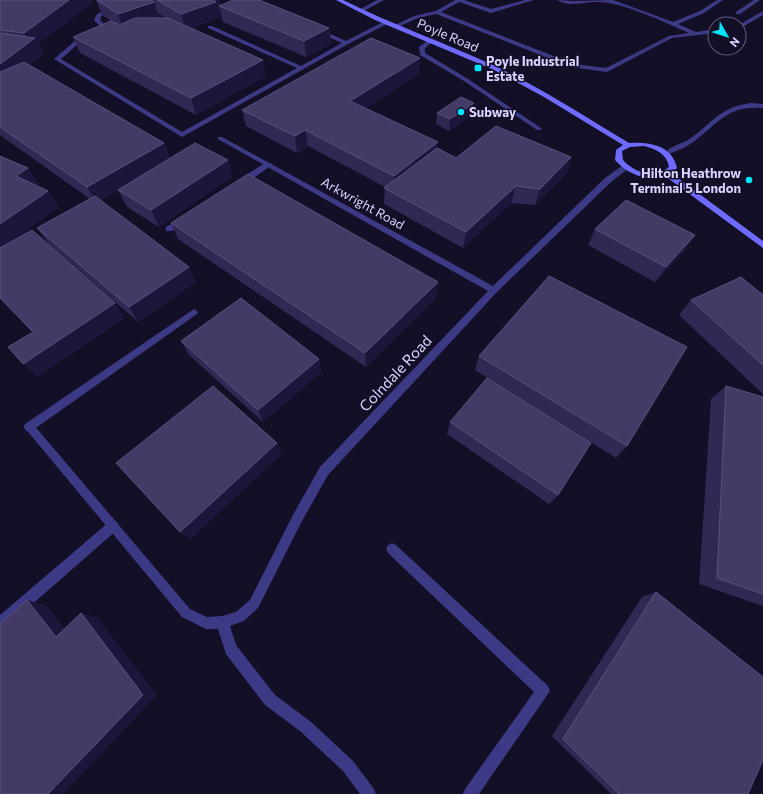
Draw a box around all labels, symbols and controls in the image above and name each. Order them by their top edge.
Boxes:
street label: Poyle Road [415,15,481,55]
north arrow [707,16,747,56]
text: N [728,35,743,50]
place label: Poyle Industrial Estate [486,53,579,84]
marker: Poyle Industrial Estate [473,63,483,73]
place label: Subway [469,104,516,120]
marker: Subway [456,107,466,117]
place label: Hilton Heathrow Terminal 5 London [630,165,741,196]
street label: Arkwright Road [319,174,407,232]
marker: Hilton Heathrow Terminal 5 London [744,175,754,185]
street label: Colndale Road [355,331,435,415]

